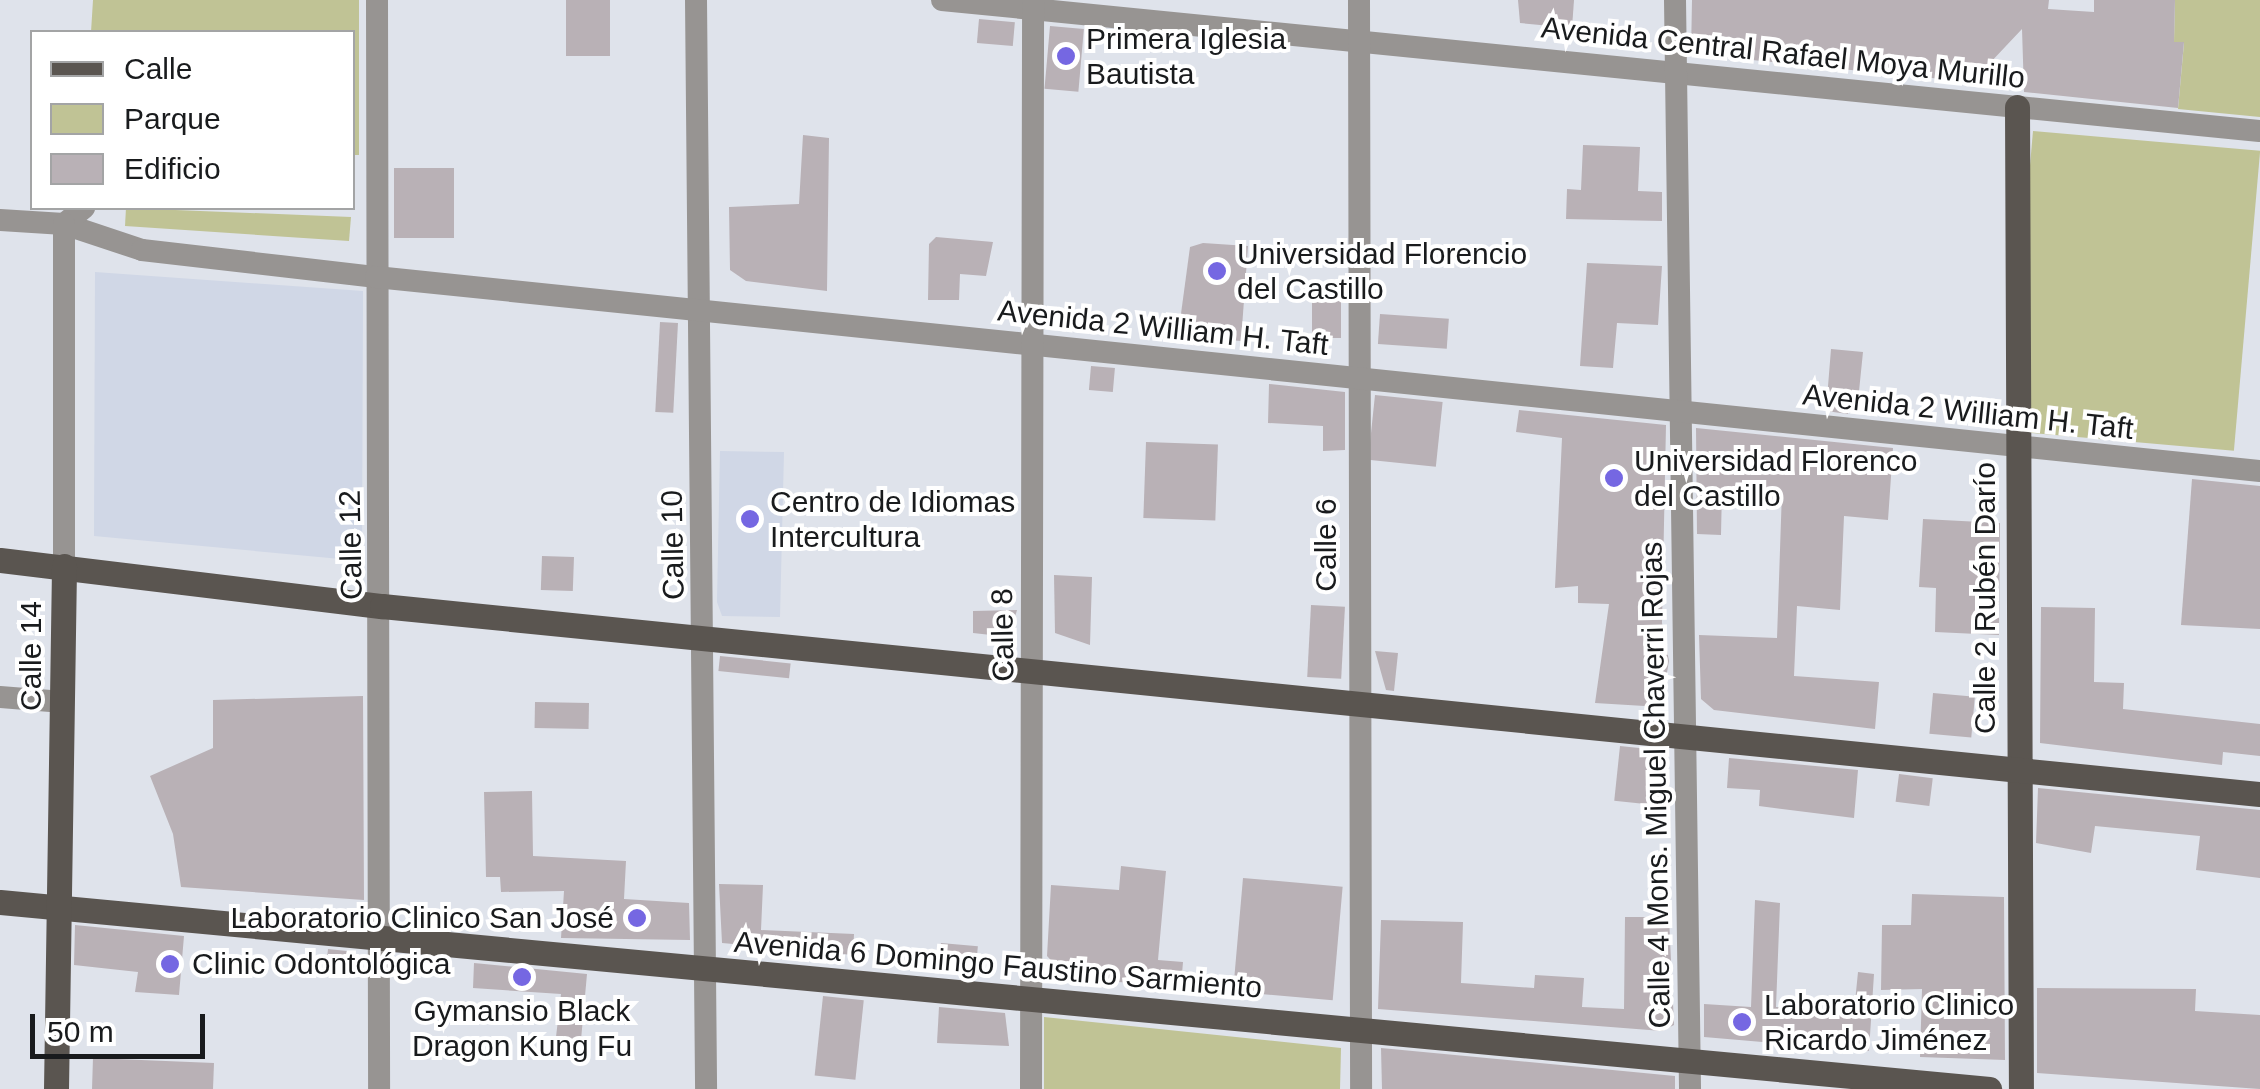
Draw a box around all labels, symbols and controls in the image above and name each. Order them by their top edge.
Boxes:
street label: Avenida Central Rafael Moya Murillo [1539,10,2027,96]
place label: Primera Iglesia Bautista [1086,21,1286,92]
legend [30,30,355,210]
marker: Primera Iglesia Bautista [1055,45,1077,67]
text: Calle [124,52,192,85]
text: Parque [124,102,221,135]
text: Edificio [124,152,221,185]
place label: Universidad Florencio del Castillo [1237,236,1527,306]
marker: Universidad Florencio del Castillo [1206,260,1228,282]
street label: Avenida 2 William H. Taft [996,293,1330,363]
street label: Avenida 2 William H. Taft [1801,377,2135,447]
place label: Universidad Florenco del Castillo [1634,443,1917,514]
street label: Calle 2 Rubén Darío [1967,462,2003,734]
marker: Universidad Florenco del Castillo [1603,467,1625,489]
place label: Centro de Idiomas Intercultura [770,484,1015,554]
street label: Calle 12 [332,490,370,600]
street label: Calle 10 [654,490,692,600]
street label: Calle 6 [1308,498,1344,592]
marker: Centro de Idiomas Intercultura [739,508,761,530]
street label: Calle 4 Mons. Miguel Chaverri Rojas [1634,541,1678,1029]
street label: Calle 8 [984,588,1022,682]
street label: Calle 14 [13,601,49,711]
place label: Laboratorio Clinico San José [230,900,614,936]
marker: Laboratorio Clinico San José [624,905,650,931]
street label: Avenida 6 Domingo Faustino Sarmiento [733,924,1263,1006]
place label: Clinic Odontológica [192,946,450,982]
marker: Clinic Odontológica [157,951,183,977]
marker: Gymansio Black Dragon Kung Fu [511,966,533,988]
place label: Laboratorio Clinico Ricardo Jiménez [1764,987,2014,1058]
place label: Gymansio Black Dragon Kung Fu [412,993,632,1064]
scale bar [35,994,210,1056]
marker: Laboratorio Clinico Ricardo Jiménez [1729,1009,1755,1035]
text: 50 m [47,1015,114,1048]

